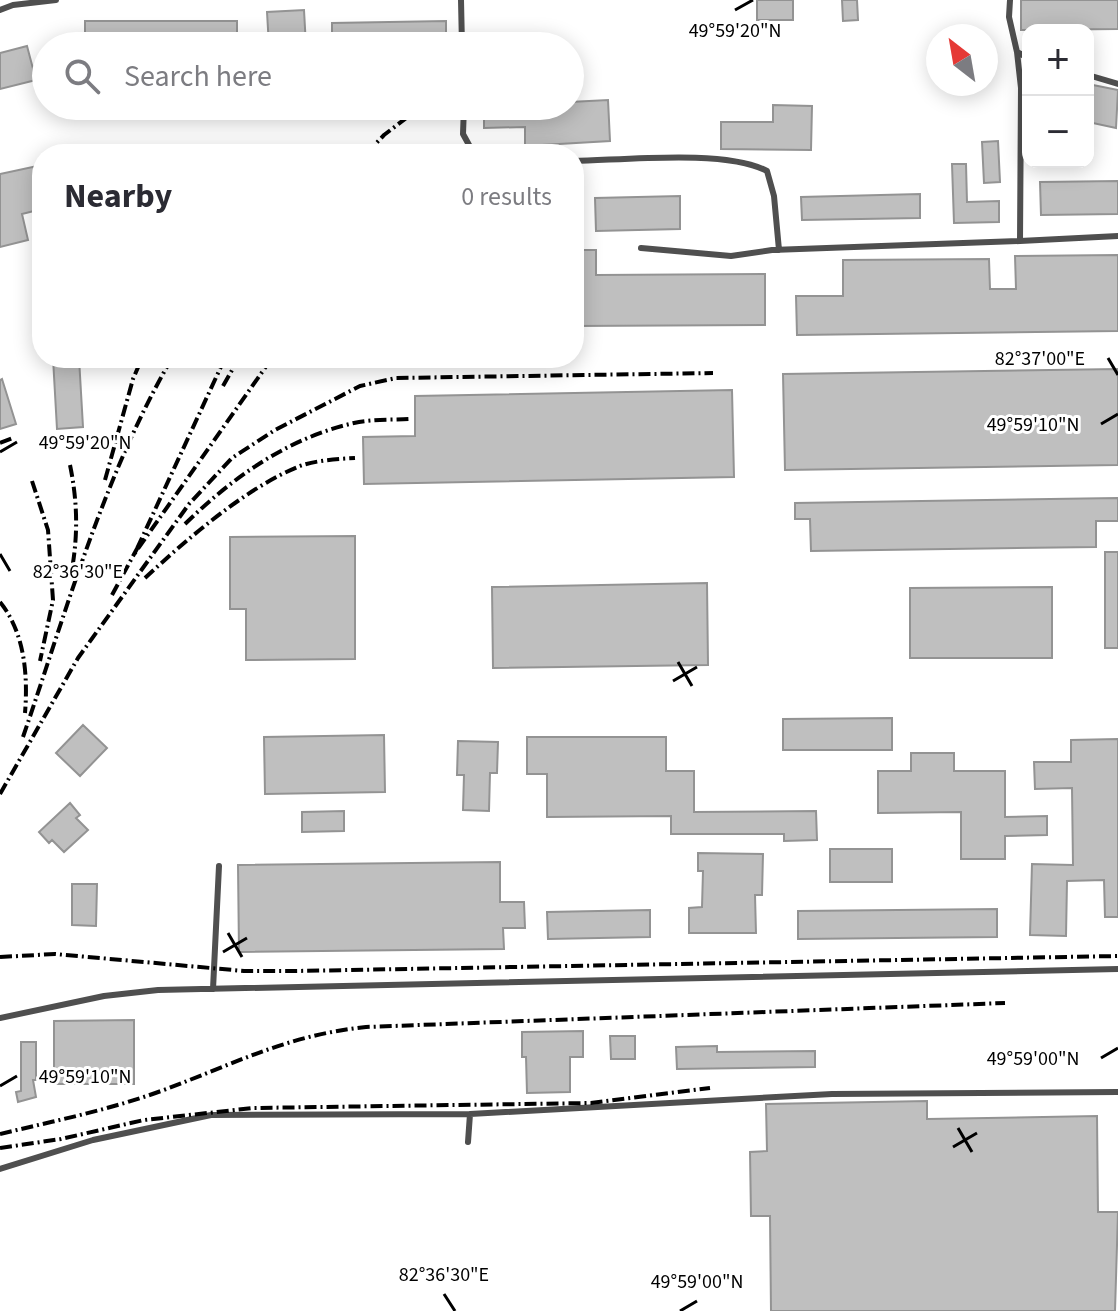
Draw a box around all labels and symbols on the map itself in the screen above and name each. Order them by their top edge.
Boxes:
text: 49°59'20"N [689,17,781,45]
north arrow [926,24,998,96]
text: 82°37'00"E [995,345,1085,373]
text: 49°59'10"N [987,411,1079,439]
text: 49°59'20"N [39,429,131,457]
text: 82°36'30"E [33,558,123,586]
text: 49°59'00"N [987,1045,1079,1073]
text: 49°59'10"N [39,1063,131,1091]
text: 82°36'30"E [399,1261,489,1289]
text: 49°59'00"N [651,1268,743,1296]

